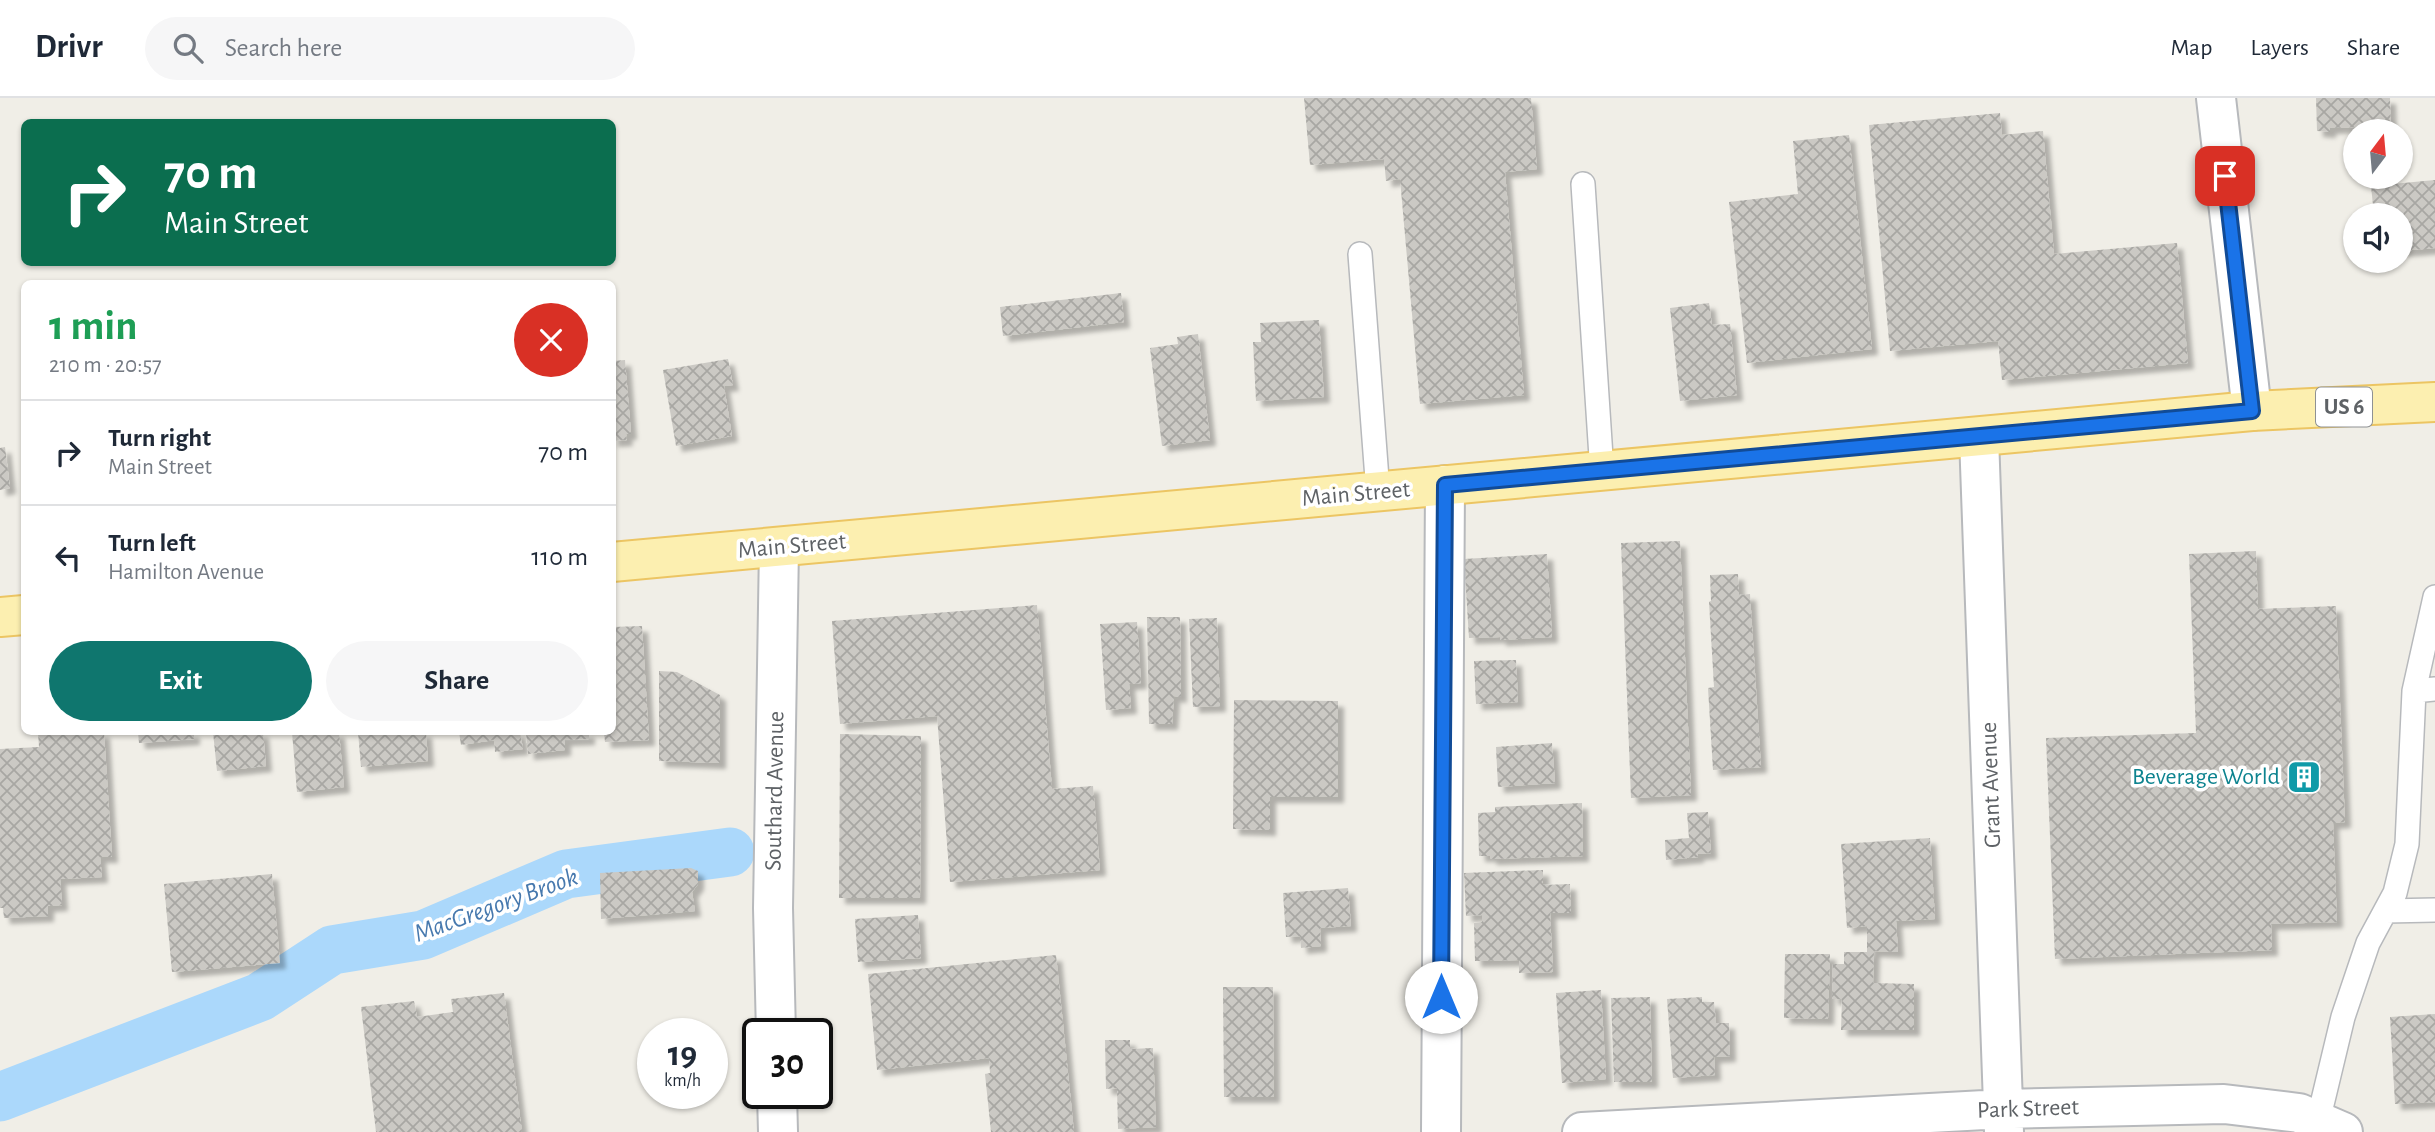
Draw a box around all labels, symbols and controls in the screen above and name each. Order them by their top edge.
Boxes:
search box [145,17,635,80]
icon: search [169,29,207,67]
text: Drivr [35,31,103,64]
text: Search here [225,35,342,61]
text: Map [2170,36,2212,60]
text: Layers [2250,36,2309,60]
text: Share [2347,36,2400,60]
north arrow [2343,119,2413,189]
map controls [2343,119,2413,273]
pin [2195,146,2255,206]
icon: right [49,147,140,238]
text: 70 m [164,149,258,198]
icon: arrive [2206,157,2244,195]
button: sound [2343,203,2413,273]
text: Main Street [164,207,309,239]
button: close [514,303,588,377]
text: 1 min [49,305,138,347]
text: 210 m · 20:57 [49,354,162,377]
road number: US 6 [2316,388,2372,426]
text: Turn right [108,425,211,451]
icon: right [49,434,87,472]
text: 70 m [538,439,588,465]
text: Main Street [108,456,212,479]
street label: Main Street [1301,477,1411,511]
street label: Main Street [737,529,847,563]
text: Turn left [108,530,196,556]
icon: left [49,539,87,577]
text: 110 m [531,544,588,570]
text: Hamilton Avenue [108,561,264,584]
button: Exit [49,641,312,721]
button: Share [326,641,588,721]
street label: Southard Avenue [762,711,788,871]
street label: Grant Avenue [1977,721,2005,849]
building icon: Beverage World [2285,758,2323,796]
place label: Beverage World [2132,765,2280,789]
water label: MacGregory Brook [411,863,581,947]
position arrow [1404,960,1478,1034]
speed limit sign: 30 [742,1018,833,1109]
text: 19 [668,1037,697,1072]
text: km/h [664,1072,701,1090]
street label: Park Street [1977,1095,2080,1123]

